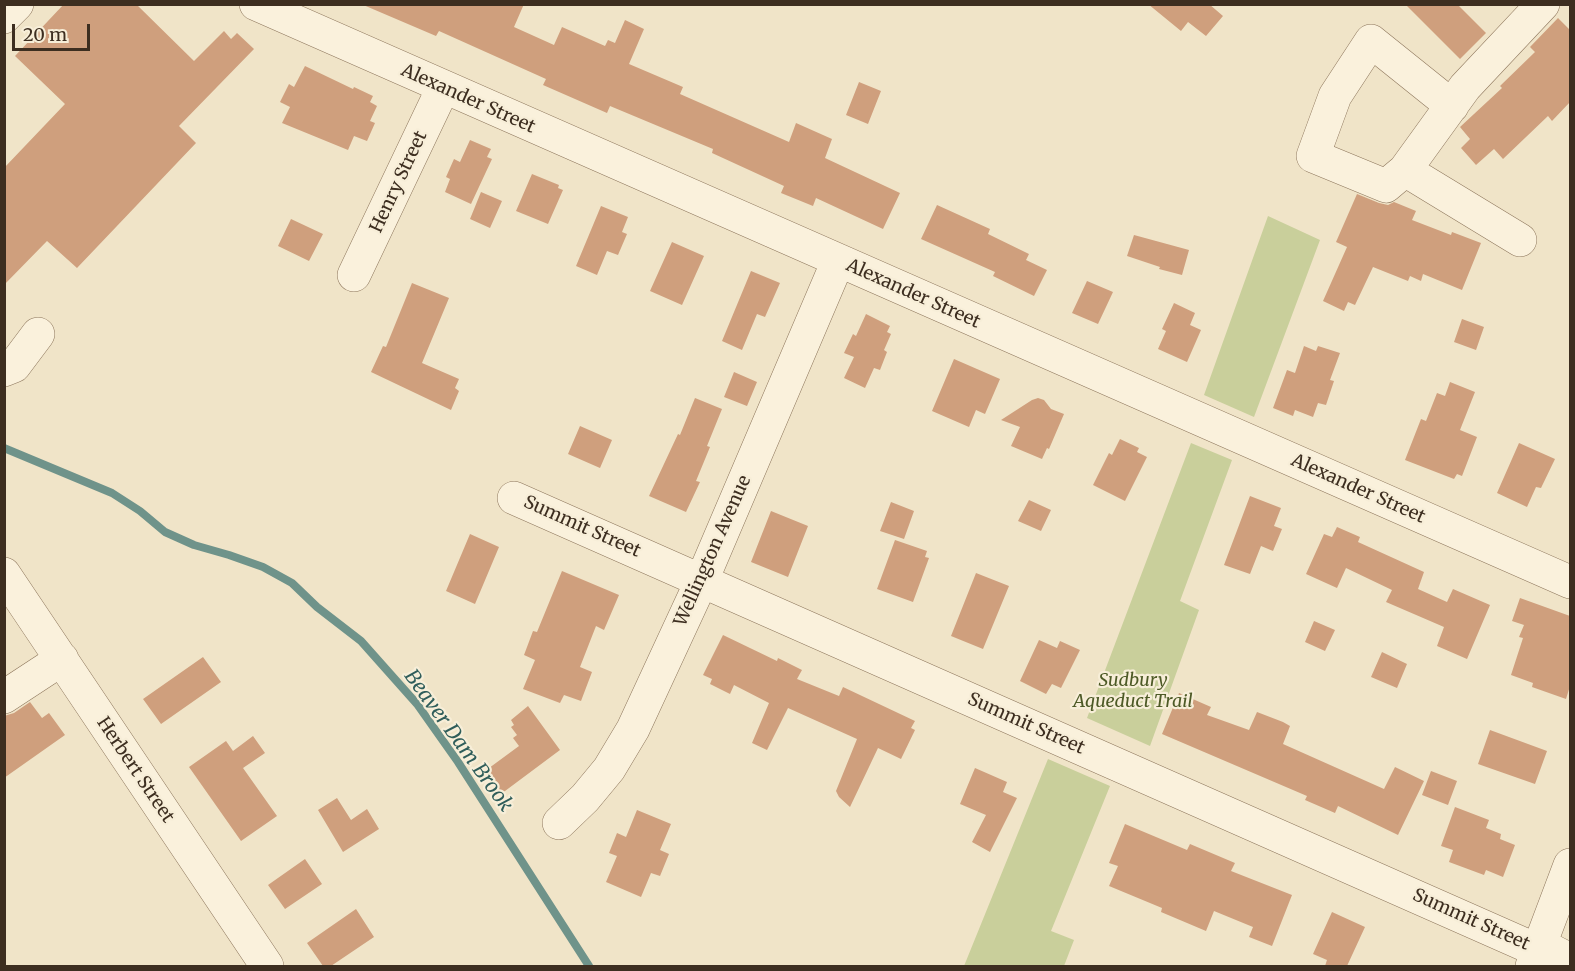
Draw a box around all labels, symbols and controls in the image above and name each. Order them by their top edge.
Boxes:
scale bar [15,12,93,50]
text: 20 m [23,23,67,46]
street label: Alexander Street [398,60,538,138]
street label: Henry Street [366,128,432,236]
street label: Alexander Street [843,255,983,333]
street label: Alexander Street [1288,450,1428,528]
street label: Wellington Avenue [670,472,756,630]
street label: Summit Street [520,492,644,562]
water label: Beaver Dam Brook [398,665,518,817]
park label: Sudbury Aqueduct Trail [1073,670,1193,712]
street label: Summit Street [964,689,1088,759]
street label: Herbert Street [92,713,178,827]
street label: Summit Street [1409,885,1533,955]

